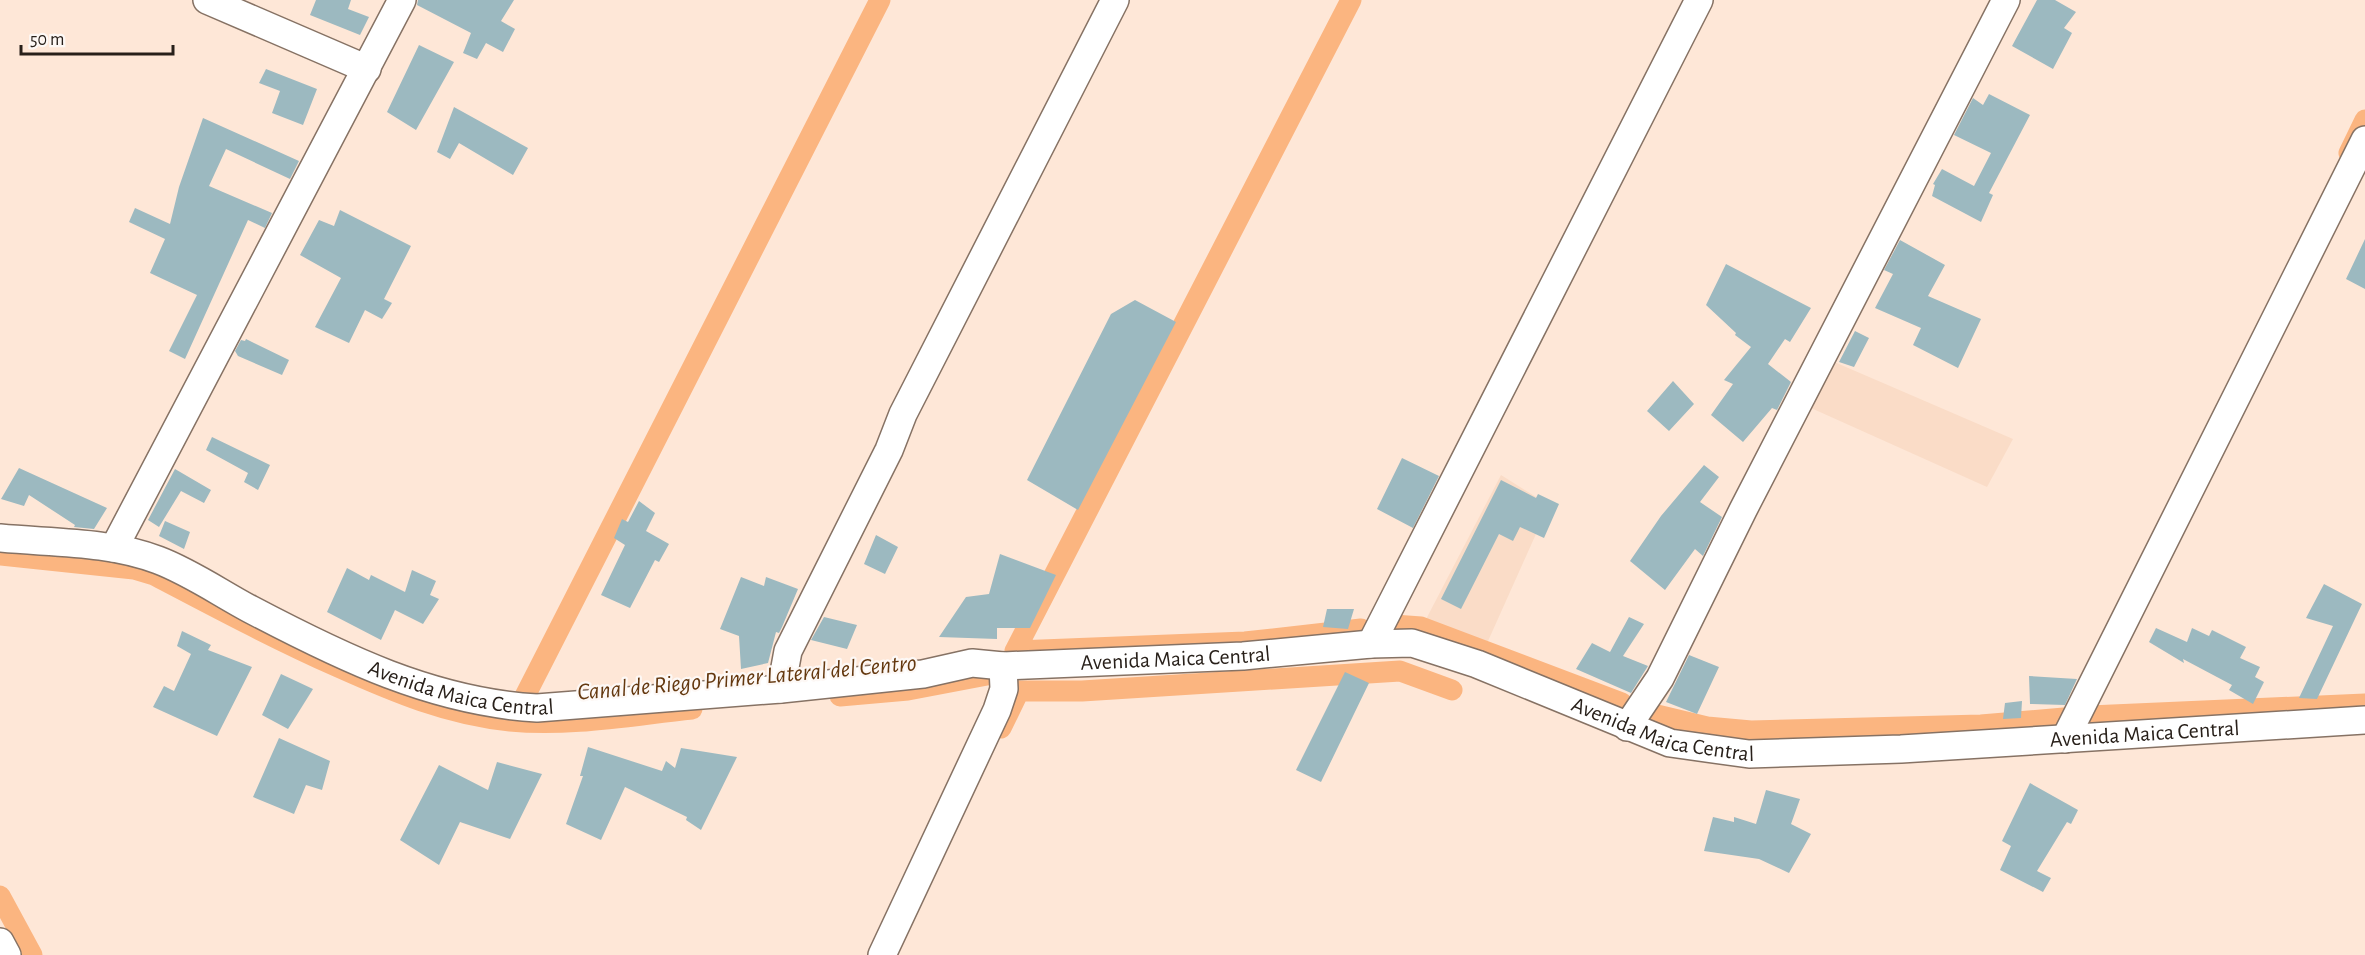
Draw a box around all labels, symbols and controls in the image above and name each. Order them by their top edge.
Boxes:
scale bar [21,18,172,56]
text: 50 m [30,31,64,49]
street label: Avenida Maica Central [1080,642,1271,674]
water label: Canal de Riego Primer Lateral del Centro [576,651,918,705]
street label: Avenida Maica Central [365,656,554,719]
street label: Avenida Maica Central [1569,693,1755,765]
street label: Avenida Maica Central [2049,717,2240,751]

